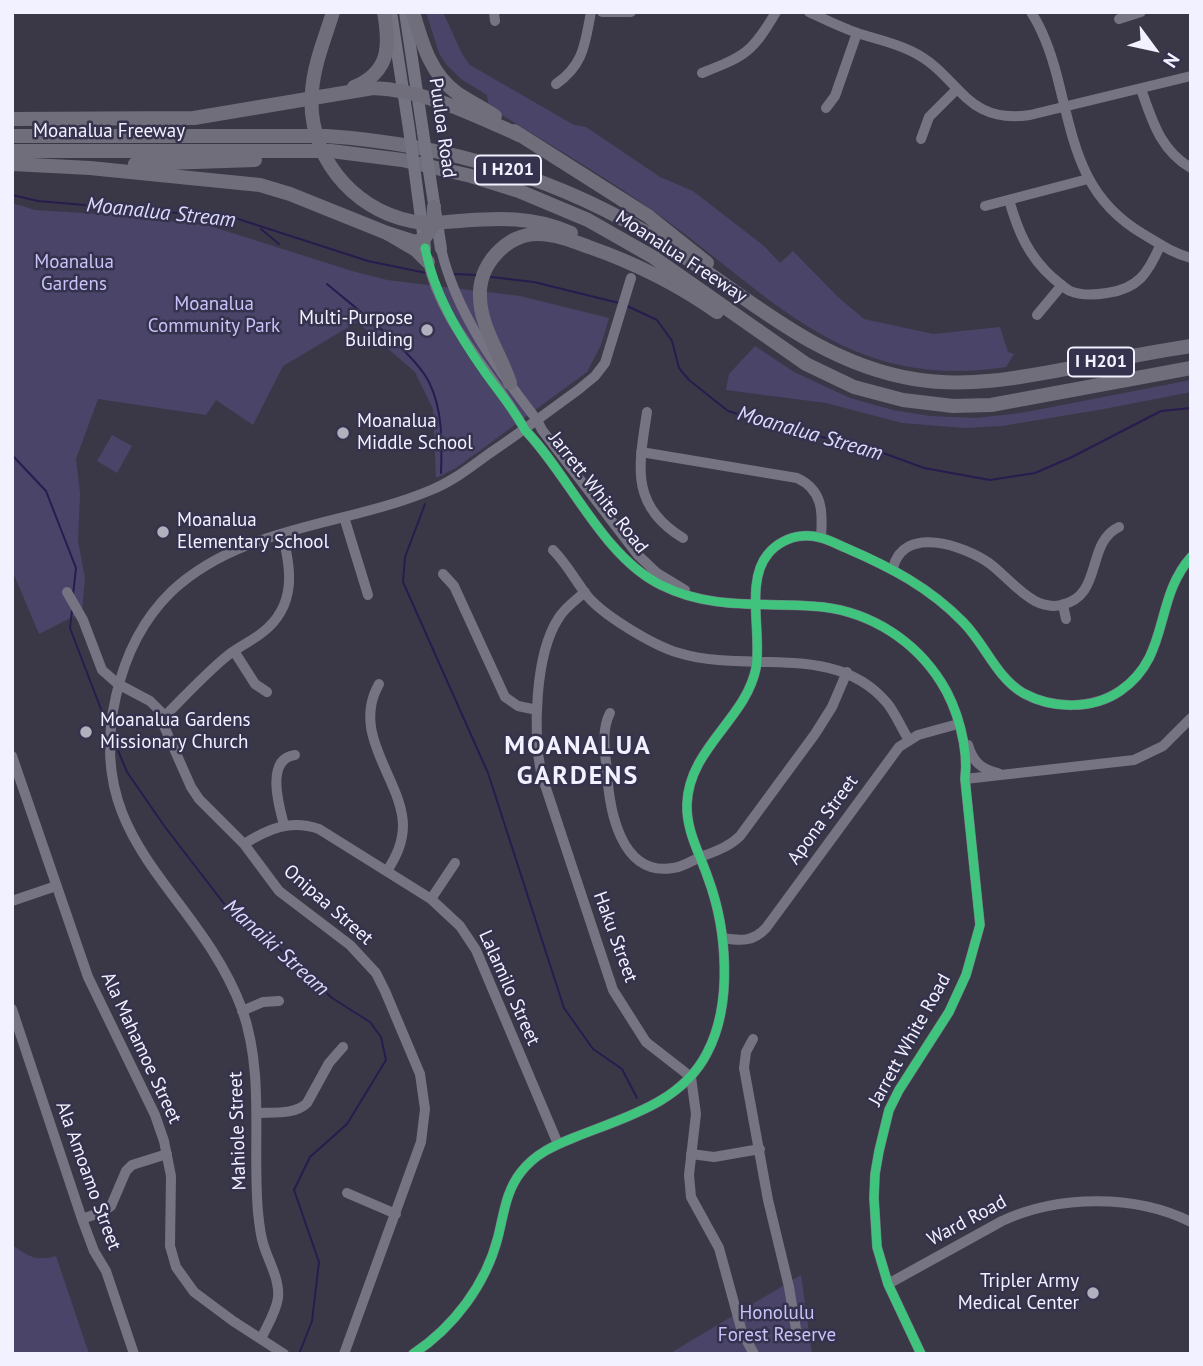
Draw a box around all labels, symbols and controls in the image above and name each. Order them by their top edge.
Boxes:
north arrow [1119,14,1189,84]
text: N [1158,49,1185,72]
street label: Puuloa Road [424,76,460,180]
street label: Moanalua Freeway [33,121,185,143]
road number: I H201 [475,155,541,184]
water label: Moanalua Stream [85,193,237,233]
street label: Moanalua Freeway [611,206,751,308]
park label: Moanalua Gardens [34,252,114,296]
park label: Moanalua Community Park [148,294,280,338]
place label: Multi-Purpose Building [299,308,413,352]
marker: Multi-Purpose Building [419,322,435,338]
road number: I H201 [1068,348,1134,376]
water label: Moanalua Stream [734,401,886,467]
place label: Moanalua Middle School [357,411,473,455]
marker: Moanalua Middle School [335,425,351,441]
street label: Jarrett White Road [543,428,653,558]
place label: Moanalua Elementary School [177,510,329,554]
marker: Moanalua Elementary School [155,524,171,540]
place label: Moanalua Gardens Missionary Church [100,710,251,754]
marker: Moanalua Gardens Missionary Church [78,724,94,740]
district label: MOANALUA GARDENS [505,731,651,792]
street label: Apona Street [783,771,863,869]
street label: Onipaa Street [279,860,377,950]
street label: Haku Street [588,888,642,986]
water label: Manaiki Stream [218,894,334,1002]
street label: Lalamilo Street [473,927,545,1049]
street label: Ala Mahamoe Street [96,969,186,1127]
street label: Jarrett White Road [864,970,956,1110]
street label: Mahiole Street [225,1071,251,1191]
street label: Ala Amoamo Street [51,1099,125,1253]
street label: Ward Road [924,1191,1010,1251]
place label: Tripler Army Medical Center [958,1271,1079,1315]
marker: Tripler Army Medical Center [1085,1285,1101,1301]
park label: Honolulu Forest Reserve [718,1303,836,1347]

